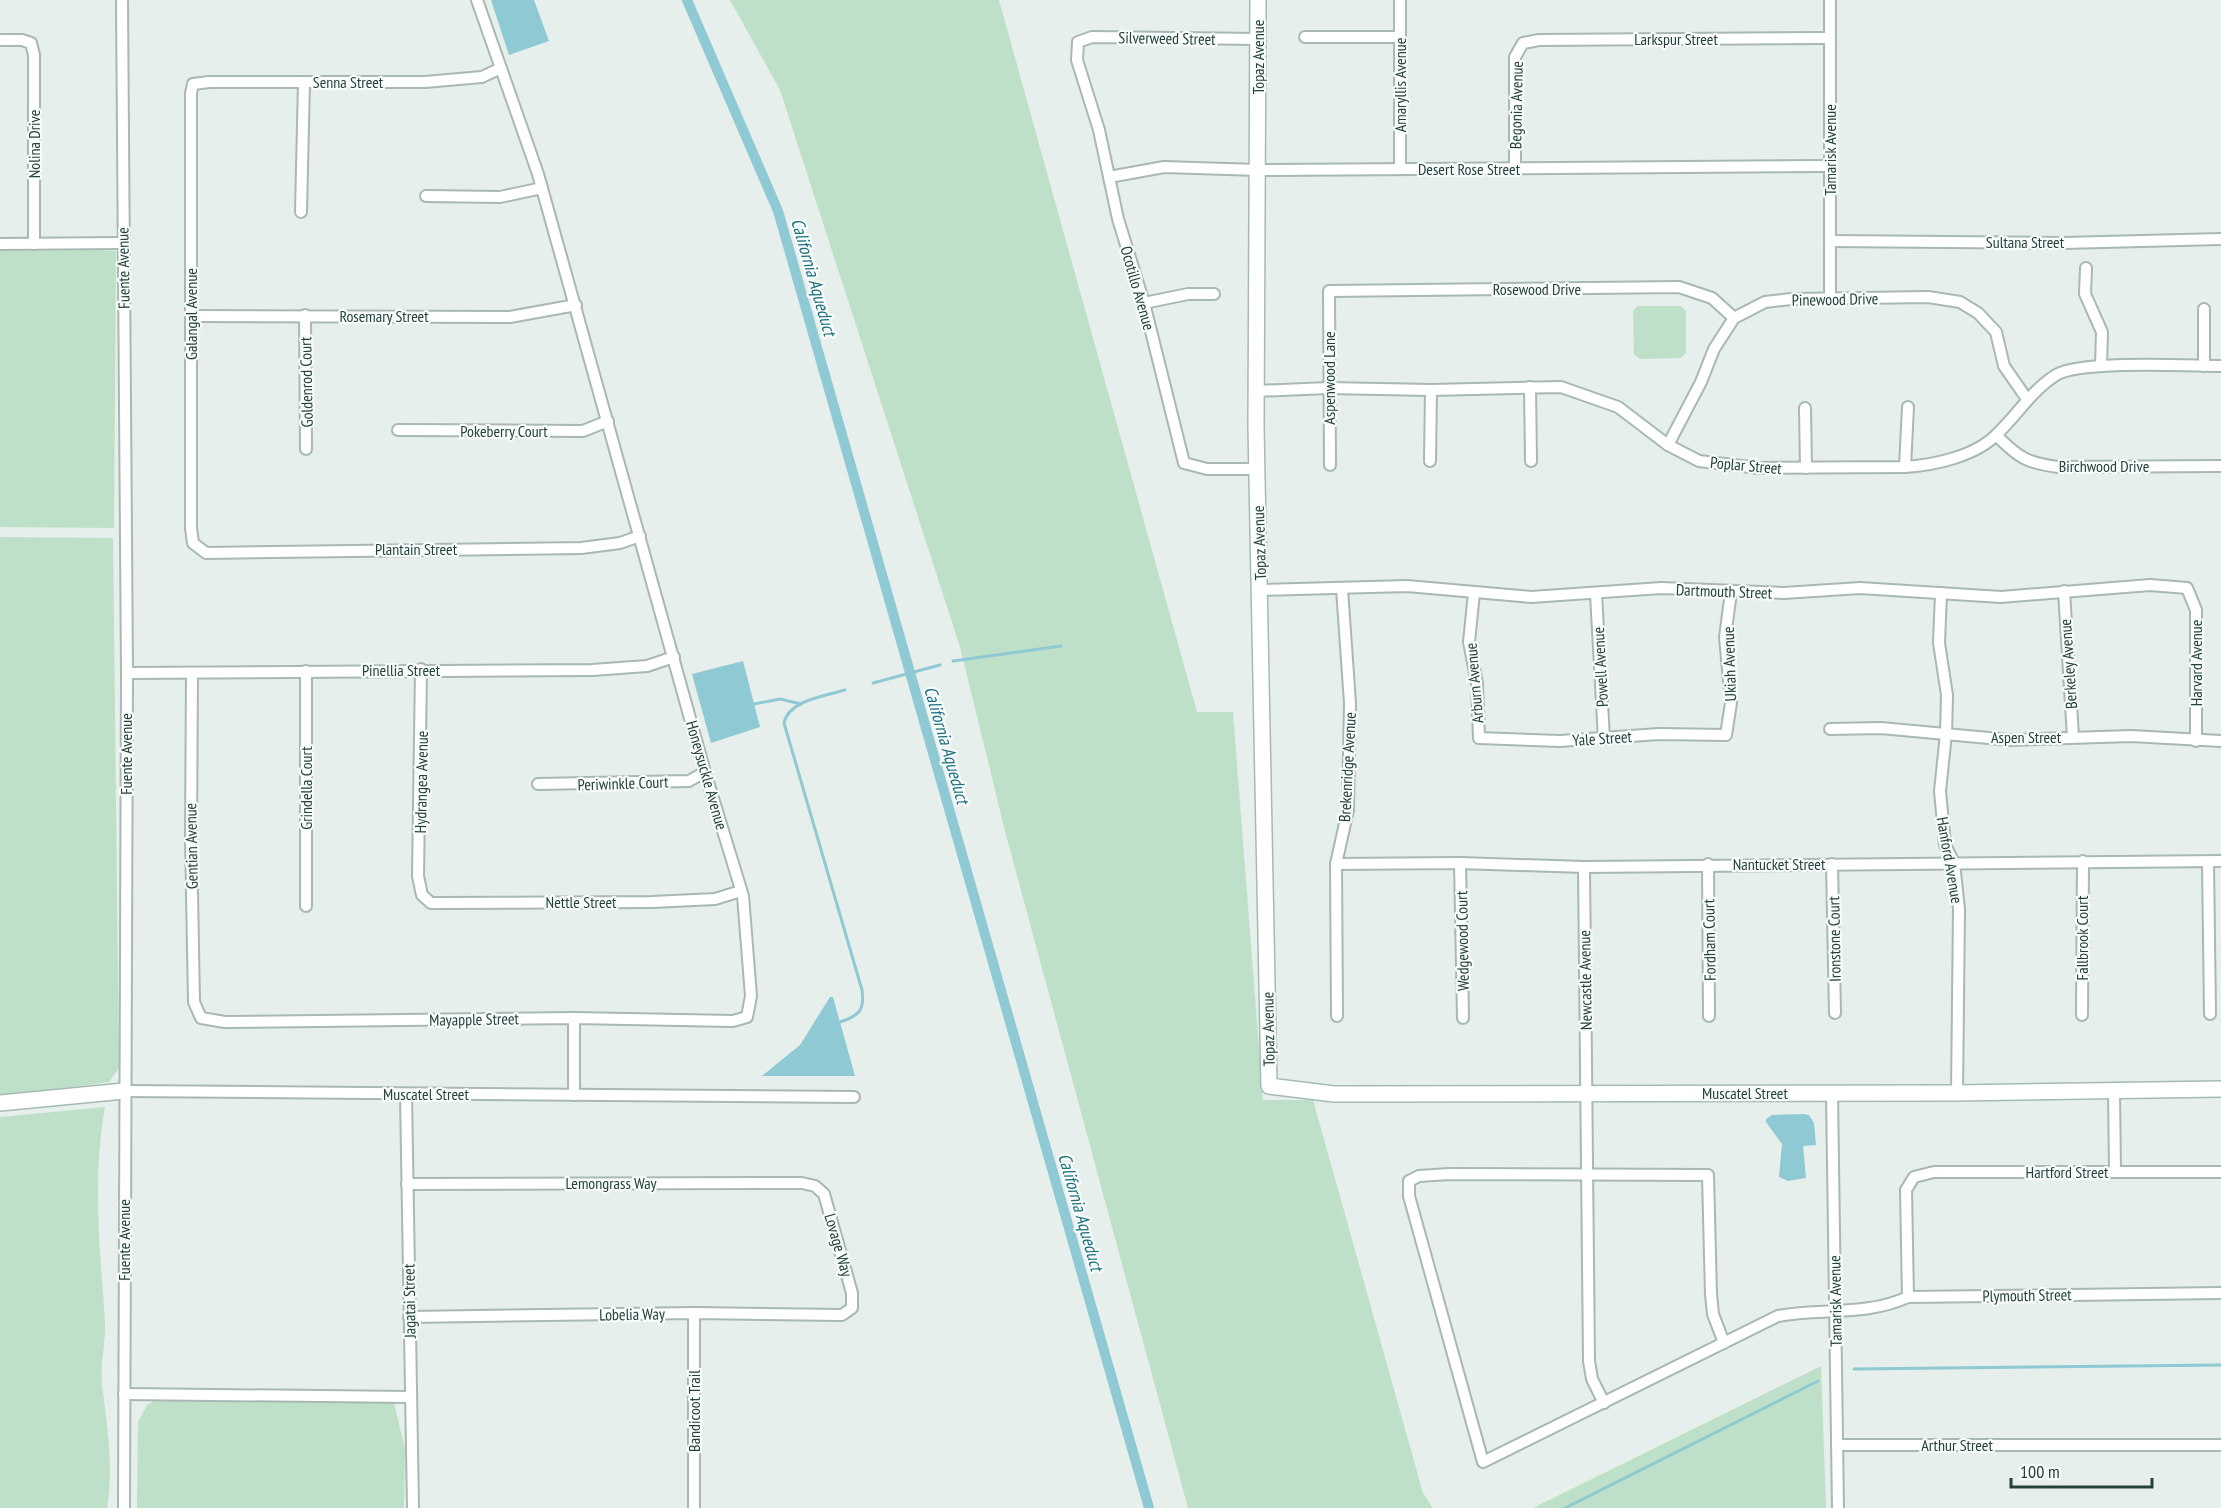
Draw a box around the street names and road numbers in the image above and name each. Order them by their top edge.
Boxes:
street label: Topaz Avenue [1248,20,1268,94]
street label: Silverweed Street [1118,27,1216,49]
street label: Larkspur Street [1634,29,1718,49]
street label: Amaryllis Avenue [1390,38,1410,132]
street label: Begonia Avenue [1505,61,1527,149]
street label: Senna Street [313,72,384,92]
street label: Tamarisk Avenue [1820,104,1840,196]
street label: Nolina Drive [24,110,44,178]
street label: Desert Rose Street [1418,159,1521,179]
street label: Fuente Avenue [112,227,134,309]
street label: Sultana Street [1986,232,2065,252]
street label: Ocotillo Avenue [1116,244,1160,332]
street label: Galangal Avenue [181,268,201,360]
street label: Rosewood Drive [1493,279,1581,299]
street label: Pinewood Drive [1791,288,1879,310]
street label: Rosemary Street [339,306,429,326]
street label: Aspenwood Lane [1319,331,1339,425]
street label: Goldenrod Court [295,336,317,427]
street label: Pokeberry Court [460,421,548,441]
street label: Poplar Street [1709,452,1783,478]
street label: Birchwood Drive [2059,456,2149,476]
street label: Topaz Avenue [1248,505,1270,581]
street label: Plantain Street [375,539,458,559]
street label: Dartmouth Street [1676,579,1773,603]
street label: Berkeley Avenue [2055,618,2081,710]
street label: Harvard Avenue [2186,620,2206,706]
street label: Powell Avenue [1588,626,1612,708]
street label: Ukiah Avenue [1718,626,1740,702]
street label: Arburn Avenue [1461,642,1487,724]
street label: Pinellia Street [362,660,441,680]
street label: Brekenridge Avenue [1334,712,1360,822]
street label: Fuente Avenue [116,713,136,795]
street label: Honeysuckle Avenue [682,718,732,832]
street label: Yale Street [1572,726,1633,750]
street label: Aspen Street [1991,727,2062,747]
street label: Hydrangea Avenue [410,730,432,834]
street label: Grindella Court [296,746,316,830]
street label: Periwinkle Court [577,771,669,795]
street label: Gentian Avenue [180,803,202,889]
street label: Hanford Avenue [1933,815,1967,905]
street label: Nantucket Street [1733,854,1826,874]
street label: Wedgewood Court [1451,890,1473,991]
street label: Nettle Street [546,892,617,912]
street label: Ironstone Court [1823,895,1845,982]
street label: Fallbrook Court [2072,895,2092,980]
street label: Fordham Court [1698,898,1720,981]
street label: Newcastle Avenue [1574,930,1596,1030]
street label: Topaz Avenue [1257,992,1279,1066]
street label: Mayapple Street [429,1008,520,1030]
street label: Muscatel Street [1702,1083,1788,1103]
street label: Muscatel Street [383,1084,469,1104]
street label: Hartford Street [2026,1162,2109,1182]
street label: Lemongrass Way [565,1173,657,1193]
street label: Fuente Avenue [114,1199,134,1281]
street label: Lovage Way [820,1211,858,1279]
street label: Tamarisk Avenue [1824,1255,1846,1347]
street label: Jagatai Street [398,1263,420,1339]
street label: Plymouth Street [1982,1284,2072,1306]
street label: Lobelia Way [599,1303,665,1325]
street label: Bandicoot Trail [684,1370,704,1452]
street label: Arthur Street [1921,1435,1993,1455]

